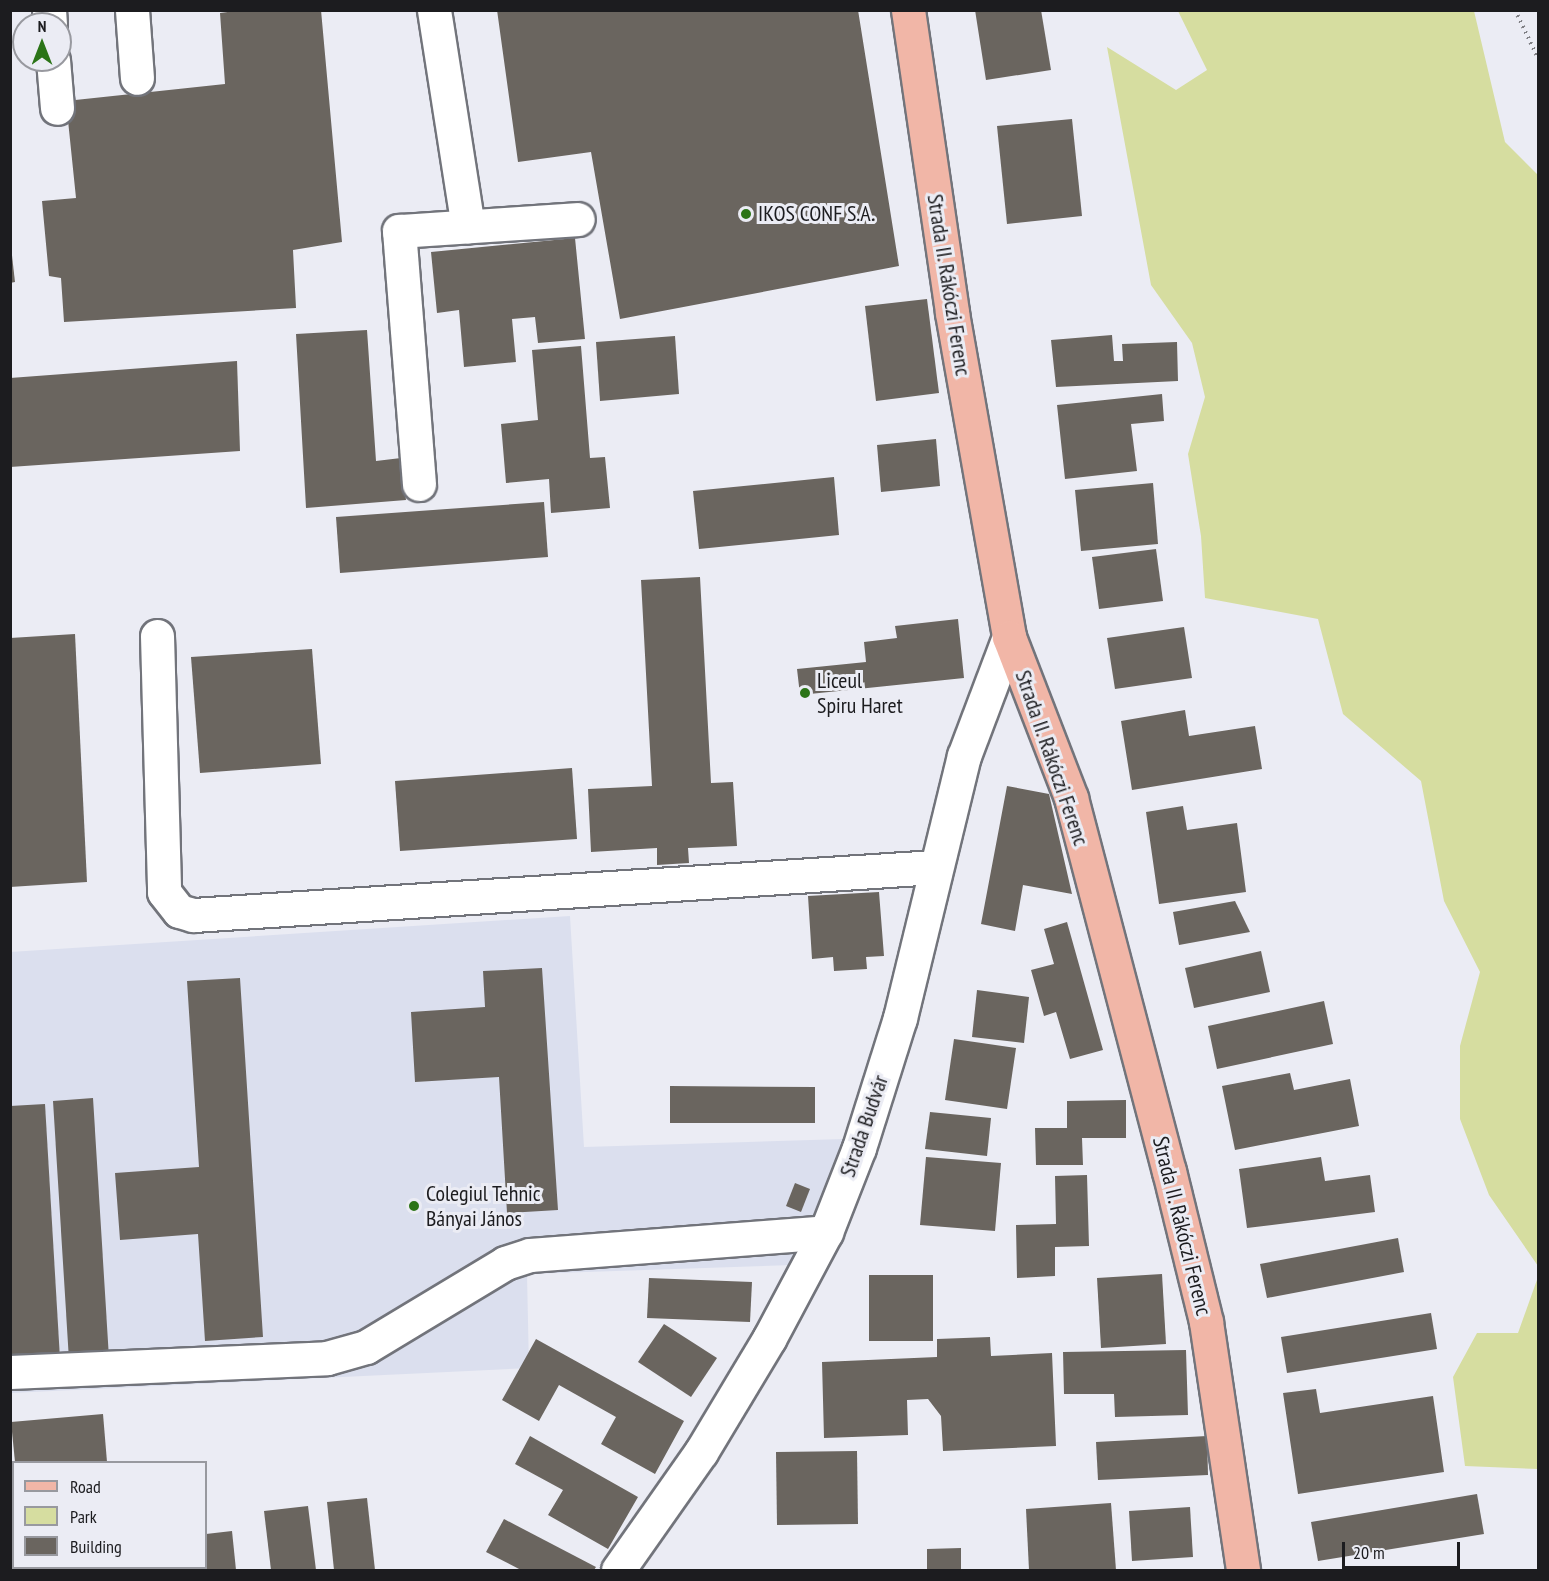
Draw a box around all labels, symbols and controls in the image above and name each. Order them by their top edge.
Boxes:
north arrow [12,12,72,72]
text: N [38,16,46,36]
street label: Strada II. Rákóczi Ferenc [921,192,977,378]
place label: IKOS CONF S.A. [758,201,875,227]
marker: IKOS CONF S.A. [739,207,753,221]
street label: Strada II. Rákóczi Ferenc [1009,666,1095,850]
place label: Liceul Spiru Haret [817,667,903,718]
marker: Liceul Spiru Haret [798,686,812,700]
street label: Strada Budvár [834,1072,894,1180]
street label: Strada II. Rákóczi Ferenc [1147,1133,1217,1319]
place label: Colegiul Tehnic Bányai János [426,1180,541,1232]
marker: Colegiul Tehnic Bányai János [407,1199,421,1213]
legend [12,1461,207,1569]
text: Road [70,1475,101,1498]
text: Park [70,1505,97,1528]
scale bar [1345,1530,1464,1568]
text: Building [70,1535,122,1558]
text: 20 m [1353,1541,1385,1564]

